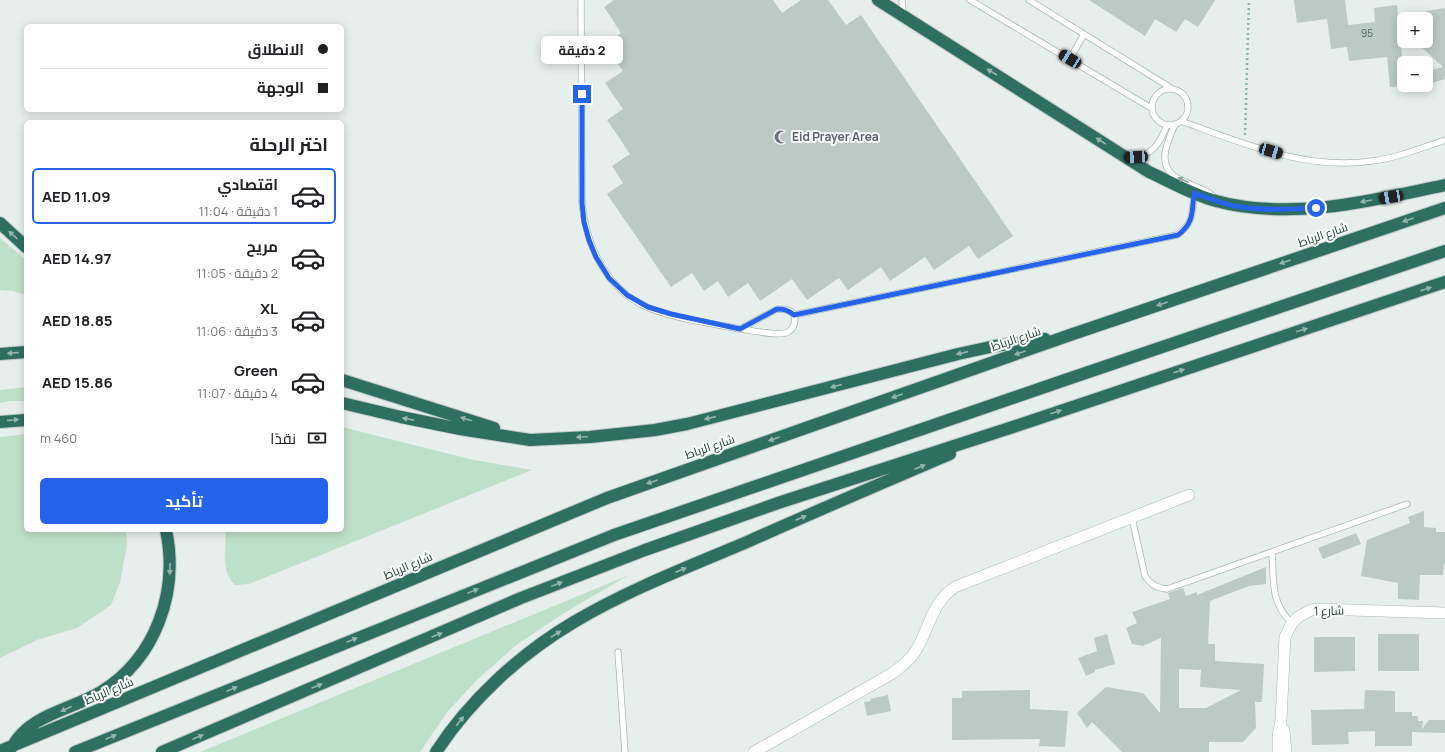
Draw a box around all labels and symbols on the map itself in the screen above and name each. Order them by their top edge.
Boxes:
house number: 95 [1361,26,1373,40]
callout: 2 دقيقة [541,36,623,64]
car [1057,48,1083,70]
one-way arrow [986,68,998,75]
route end [573,85,591,103]
place label: Eid Prayer Area [792,128,879,145]
mosque icon: Eid Prayer Area [773,129,789,145]
one-way arrow [1096,138,1107,145]
car [1258,142,1284,160]
car [1124,150,1148,164]
one-way arrow [1178,177,1189,183]
car [1378,189,1404,205]
one-way arrow [1359,198,1372,204]
route start [1307,199,1325,217]
street label: شارع الرباط [1296,218,1350,251]
one-way arrow [1402,218,1414,224]
one-way arrow [8,230,18,240]
one-way arrow [1279,260,1291,266]
one-way arrow [1420,286,1432,292]
one-way arrow [1156,301,1168,307]
street label: شارع الرباط [989,322,1043,355]
one-way arrow [1297,327,1309,333]
one-way arrow [7,349,19,356]
one-way arrow [1013,350,1025,356]
one-way arrow [956,351,968,357]
one-way arrow [1173,368,1185,374]
one-way arrow [830,383,842,389]
one-way arrow [890,393,902,399]
one-way arrow [1050,409,1062,415]
one-way arrow [402,416,414,422]
one-way arrow [459,416,471,422]
one-way arrow [704,416,717,422]
one-way arrow [7,417,19,424]
street label: شارع الرباط [683,430,737,463]
one-way arrow [575,434,588,440]
one-way arrow [768,436,780,442]
one-way arrow [915,464,926,470]
one-way arrow [645,480,657,486]
one-way arrow [795,515,807,521]
street label: شارع الرباط [381,548,435,583]
one-way arrow [167,563,173,576]
one-way arrow [676,566,688,572]
one-way arrow [551,581,563,587]
one-way arrow [467,588,479,595]
street label: شارع 1 [1314,601,1345,620]
one-way arrow [551,630,561,638]
one-way arrow [431,631,443,637]
one-way arrow [347,637,358,643]
street label: شارع الرباط [82,673,136,708]
one-way arrow [311,682,323,689]
one-way arrow [226,685,238,691]
one-way arrow [59,706,71,712]
one-way arrow [455,716,464,726]
one-way arrow [192,733,204,739]
one-way arrow [106,734,118,740]

